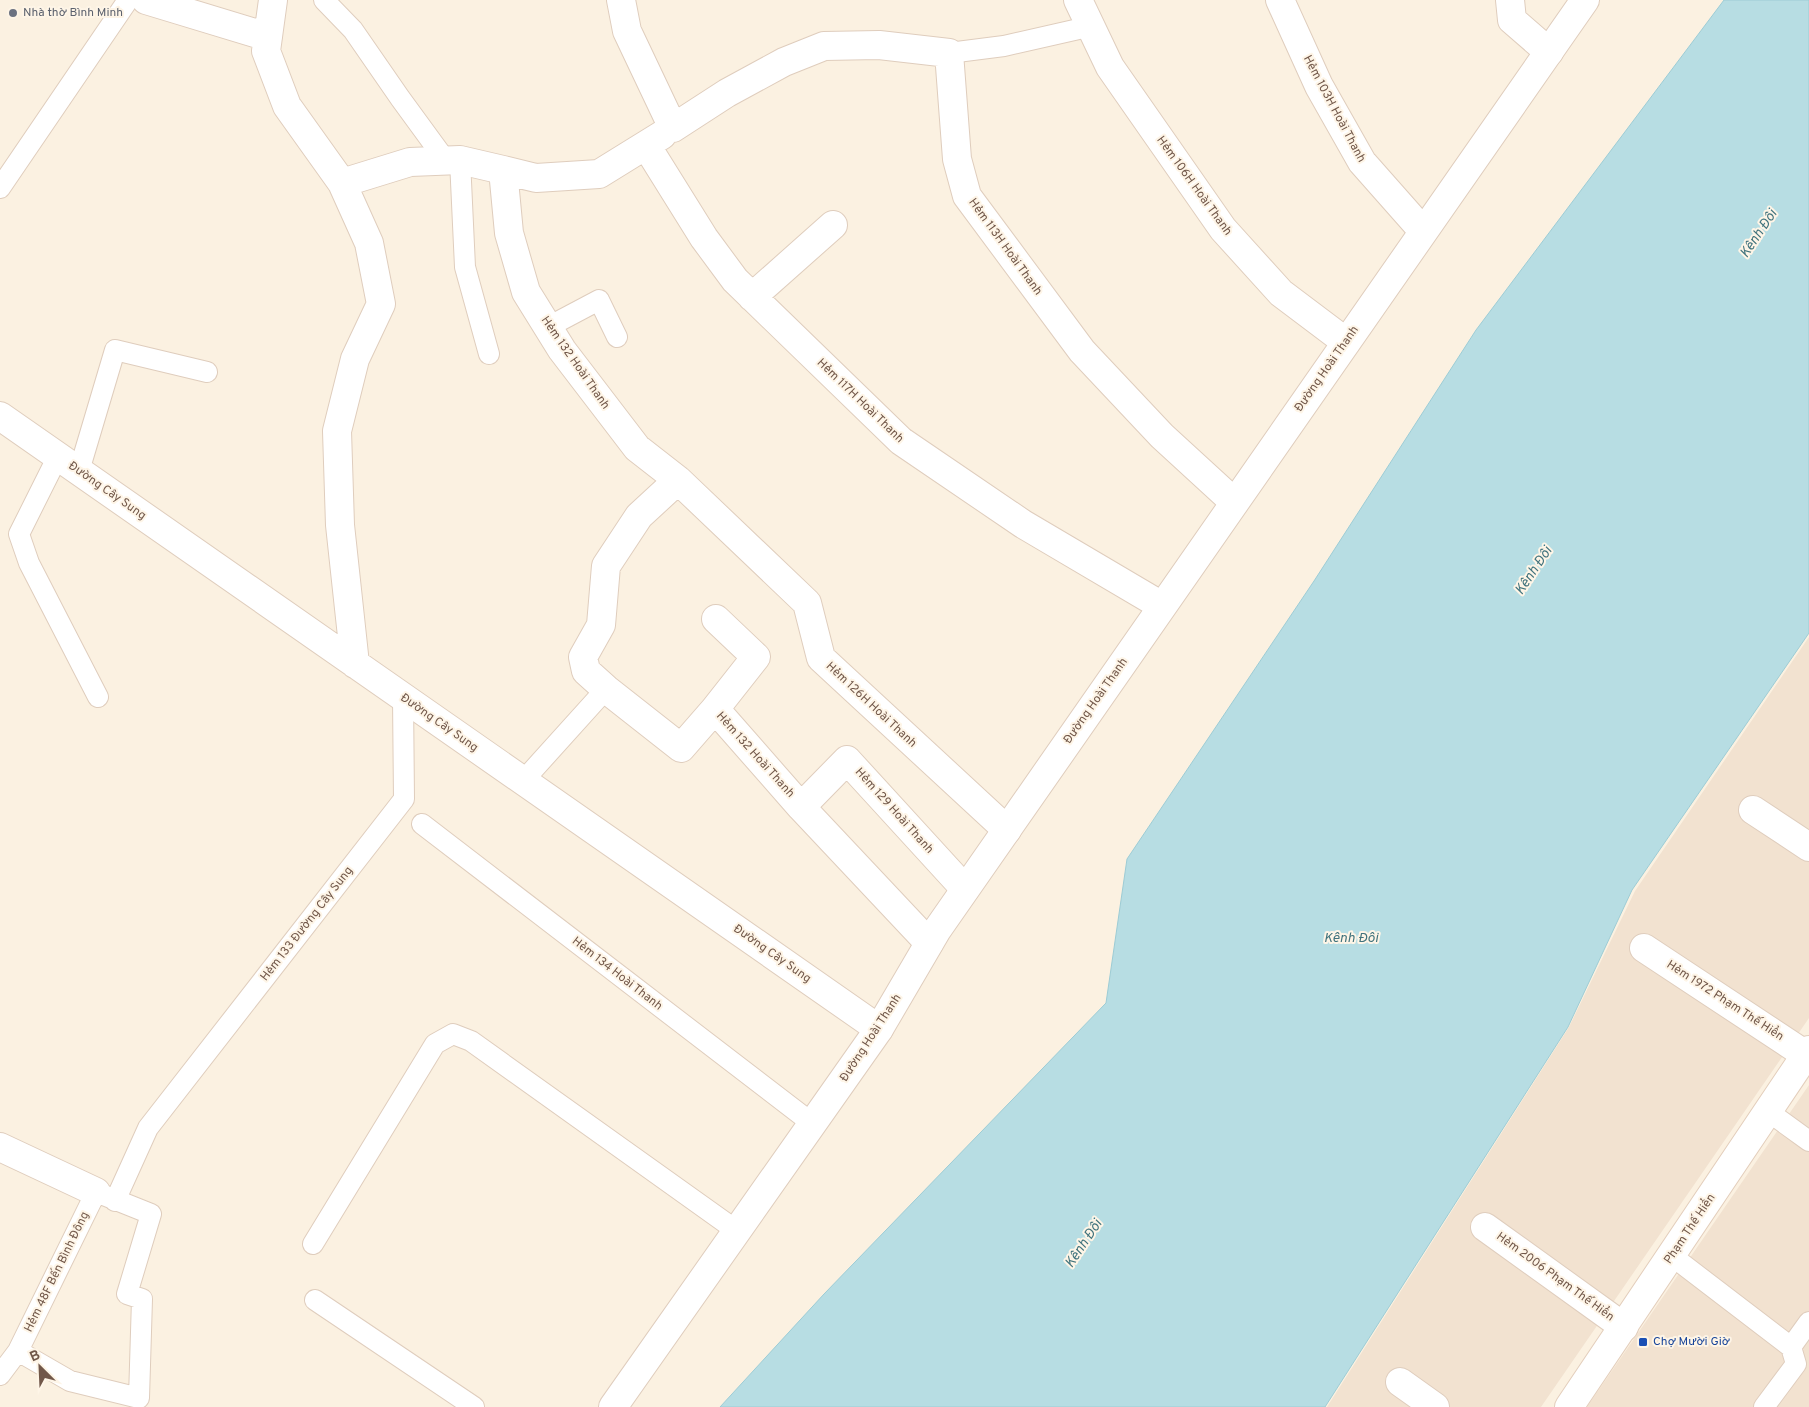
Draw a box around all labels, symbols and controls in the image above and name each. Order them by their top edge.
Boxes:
place label: Nhà thờ Bình Minh [23,5,123,21]
marker: Nhà thờ Bình Minh [7,7,19,19]
street label: Hẻm 103H Hoài Thanh [1299,53,1369,165]
street label: Hẻm 106H Hoài Thanh [1153,133,1235,239]
street label: Hẻm 113H Hoài Thanh [964,195,1046,299]
water label: Kênh Đôi [1737,205,1782,261]
street label: Hẻm 132 Hoài Thanh [537,313,613,413]
street label: Đường Hoài Thanh [1291,323,1363,415]
street label: Hẻm 117H Hoài Thanh [813,355,907,447]
street label: Đường Cây Sung [65,458,149,524]
water label: Kênh Đôi [1512,542,1557,598]
street label: Đường Hoài Thanh [1060,655,1132,747]
street label: Hẻm 126H Hoài Thanh [822,659,920,751]
street label: Đường Cây Sung [397,690,481,756]
street label: Hẻm 132 Hoài Thanh [712,709,798,801]
street label: Hẻm 129 Hoài Thanh [851,765,937,857]
street label: Hẻm 133 Đường Cây Sung [257,863,357,985]
street label: Đường Cây Sung [730,921,814,987]
water label: Kênh Đôi [1324,930,1380,947]
street label: Hẻm 134 Hoài Thanh [569,934,665,1014]
street label: Hẻm 1972 Phạm Thế Hiển [1663,957,1787,1045]
street label: Đường Hoài Thanh [837,991,905,1085]
street label: Phạm Thế Hiển [1661,1191,1719,1267]
street label: Hẻm 48F Bến Bình Đông [21,1209,93,1335]
water label: Kênh Đôi [1062,1215,1107,1271]
street label: Hẻm 2006 Phạm Thế Hiển [1493,1229,1617,1325]
place label: Chợ Mười Giờ [1653,1334,1730,1350]
marker: Chợ Mười Giờ [1637,1336,1649,1348]
north arrow [15,1342,65,1392]
text: B [27,1347,43,1366]

